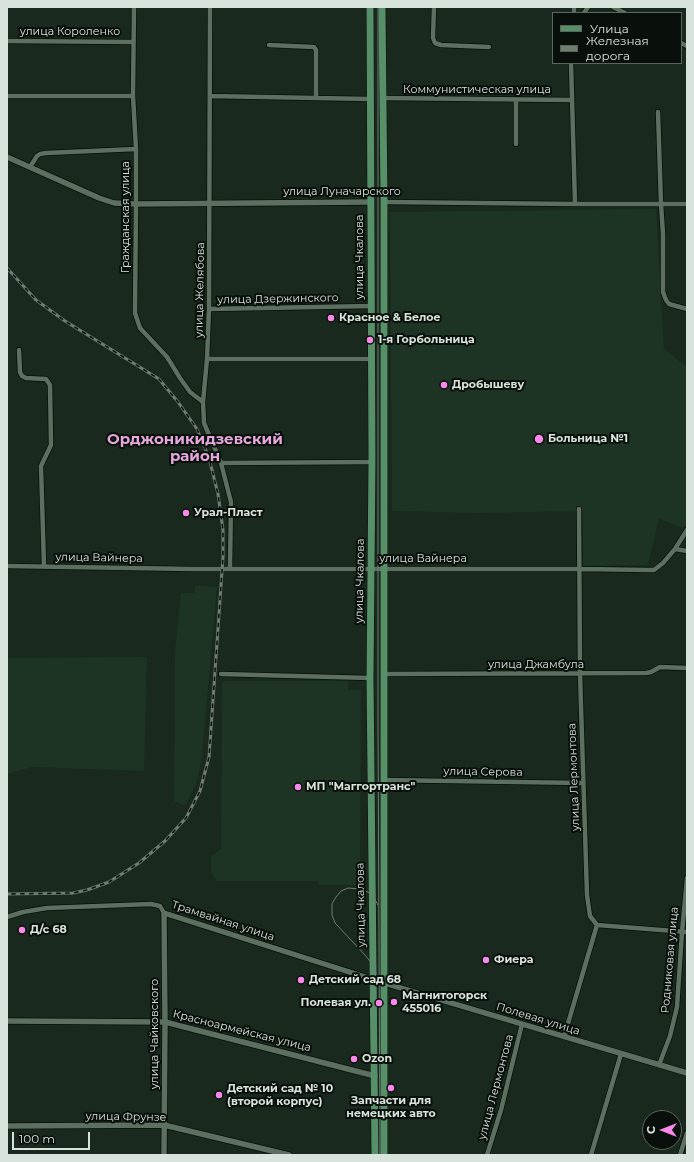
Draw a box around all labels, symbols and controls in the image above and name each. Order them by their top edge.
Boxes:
legend [552,12,682,64]
text: Улица [590,21,629,36]
street label: улица Короленко [20,25,120,39]
text: Железная дорога [586,33,649,63]
street label: Коммунистическая улица [403,83,551,97]
street label: Гражданская улица [119,161,133,273]
street label: улица Луначарского [283,185,401,199]
street label: улица Чкалова [353,215,367,299]
street label: улица Желябова [193,242,207,338]
street label: улица Дзержинского [217,291,339,307]
place label: Красное & Белое [339,311,441,325]
marker: Красное & Белое [326,313,336,323]
place label: 1-я Горбольница [378,333,475,347]
marker: 1-я Горбольница [365,335,375,345]
place label: Дробышеву [452,378,524,392]
marker: Дробышеву [439,380,449,390]
district label: Орджоникидзевский район [107,431,283,466]
place label: Больница №1 [548,432,628,446]
marker: Больница №1 [533,433,545,445]
place label: Урал-Пласт [194,506,263,520]
marker: Урал-Пласт [181,508,191,518]
street label: улица Чкалова [353,538,367,624]
street label: улица Вайнера [55,551,143,565]
street label: улица Вайнера [379,552,467,566]
street label: улица Джамбула [488,658,584,672]
street label: улица Лермонтова [566,723,582,831]
street label: улица Серова [443,765,523,779]
place label: МП "Маггортранс" [306,780,415,794]
marker: МП "Маггортранс" [293,782,303,792]
street label: улица Чкалова [354,862,368,948]
street label: Трамвайная улица [170,898,276,944]
street label: Родниковая улица [659,906,681,1014]
place label: Д/с 68 [30,923,67,937]
marker: Д/с 68 [17,925,27,935]
place label: Фиера [494,953,534,967]
marker: Фиера [481,955,491,965]
place label: Детский сад 68 [309,973,401,987]
marker: Детский сад 68 [296,975,306,985]
street label: улица Чайковского [148,979,162,1089]
place label: Магнитогорск 455016 [402,989,487,1015]
place label: Полевая ул. [301,996,371,1010]
marker: Магнитогорск 455016 [389,997,399,1007]
marker: Полевая ул. [374,998,384,1008]
street label: Полевая улица [495,1000,581,1038]
street label: Красноармейская улица [172,1007,312,1055]
street label: улица Лермонтова [476,1033,516,1141]
place label: Ozon [362,1052,392,1066]
marker: Ozon [349,1054,359,1064]
place label: Детский сад № 10 (второй корпус) [227,1082,333,1108]
marker: Запчасти для немецких авто [386,1083,396,1093]
marker: Детский сад № 10 (второй корпус) [214,1090,224,1100]
place label: Запчасти для немецких авто [346,1094,436,1120]
street label: улица Фрунзе [85,1110,167,1124]
north arrow [642,1110,682,1150]
scale bar [14,1124,92,1150]
text: С [644,1126,658,1134]
text: 100 m [19,1131,55,1146]

